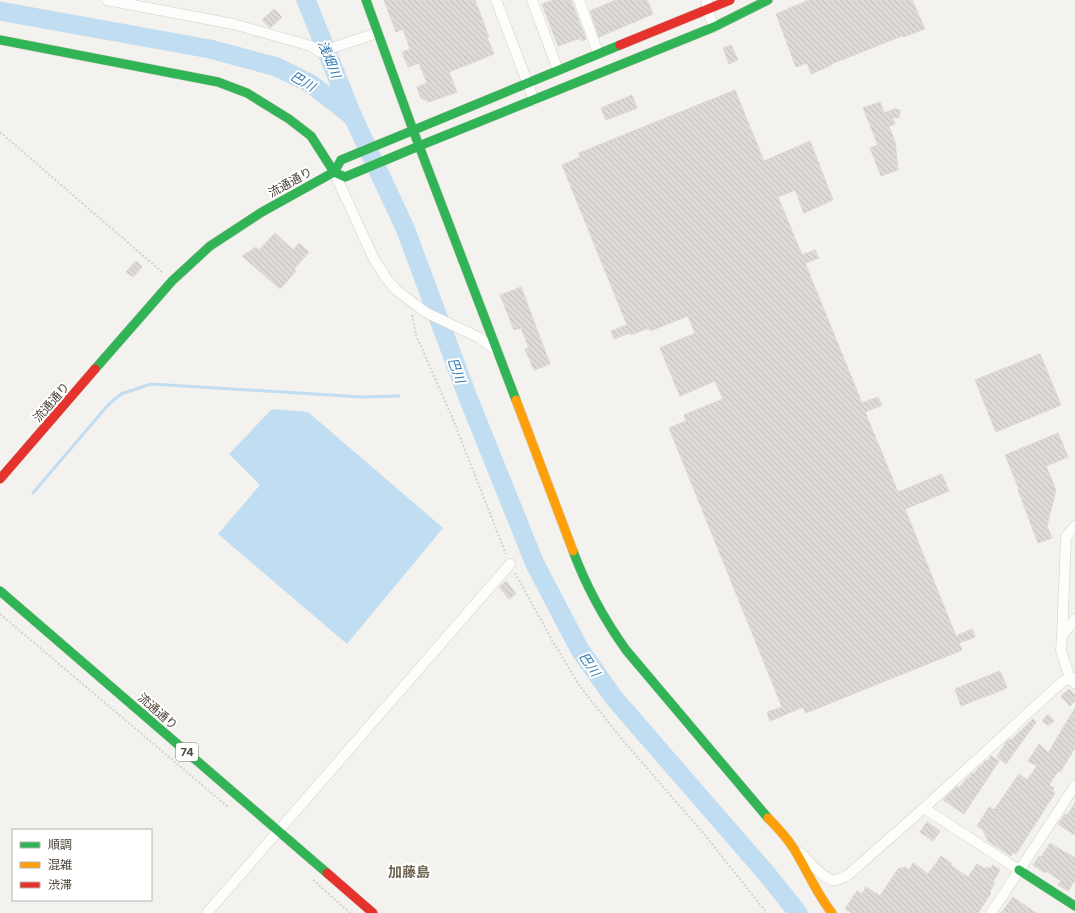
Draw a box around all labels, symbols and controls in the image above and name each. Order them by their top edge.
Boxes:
water label: 浅畑川 [315,38,345,82]
water label: 巴川 [288,68,320,95]
street label: 流通通り [265,164,315,200]
water label: 巴川 [445,355,470,387]
street label: 流通通り [30,379,72,425]
water label: 巴川 [576,649,605,681]
street label: 流通通り [135,690,181,732]
road number: 74 [176,743,198,761]
legend [12,829,152,901]
text: 順調 [48,837,72,852]
text: 混雑 [48,857,72,872]
district label: 加藤島 [388,863,430,880]
text: 渋滞 [48,877,72,892]

